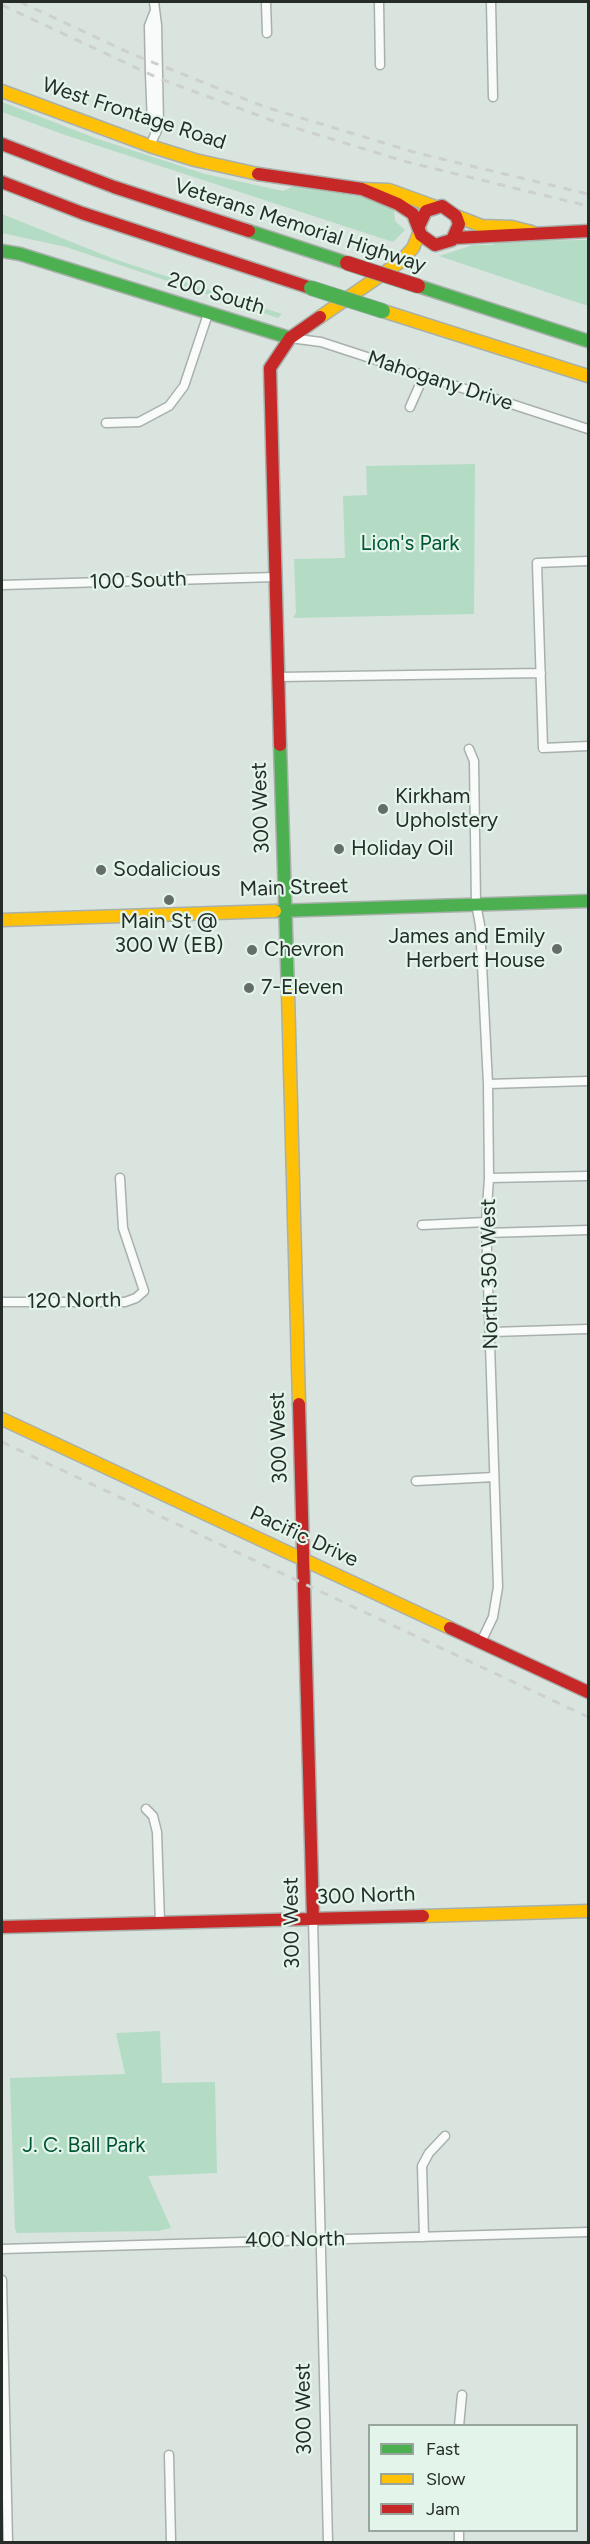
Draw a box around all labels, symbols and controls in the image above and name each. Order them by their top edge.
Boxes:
street label: West Frontage Road [39,72,229,156]
street label: Veterans Memorial Highway [171,173,429,279]
street label: 200 South [164,267,268,321]
street label: Mahogany Drive [364,346,516,416]
park label: Lion's Park [361,531,459,557]
street label: 100 South [89,567,187,595]
street label: 300 West [247,762,275,854]
place label: Kirkham Upholstery [395,784,498,834]
marker: Kirkham Upholstery [376,802,390,816]
place label: Holiday Oil [351,836,453,862]
marker: Holiday Oil [332,842,346,856]
place label: Sodalicious [113,857,220,883]
marker: Sodalicious [94,863,108,877]
street label: Main Street [239,874,349,902]
marker: Main St @ 300 W (EB) [162,893,176,907]
place label: Main St @ 300 W (EB) [115,909,223,959]
place label: James and Emily Herbert House [388,924,545,974]
place label: Chevron [264,937,344,963]
marker: James and Emily Herbert House [550,942,564,956]
marker: Chevron [245,943,259,957]
place label: 7-Eleven [261,975,343,1001]
marker: 7-Eleven [242,981,256,995]
street label: North 350 West [476,1198,504,1350]
street label: 120 North [27,1288,121,1314]
street label: 300 West [265,1392,293,1484]
street label: Pacific Drive [246,1501,362,1573]
street label: 300 West [279,1877,305,1969]
street label: 300 North [316,1882,416,1910]
park label: J. C. Ball Park [23,2133,145,2159]
street label: 400 North [245,2227,345,2253]
street label: 300 West [291,2363,317,2455]
legend [368,2424,578,2532]
text: Fast [426,2438,460,2460]
text: Slow [426,2468,465,2490]
text: Jam [426,2498,460,2520]

